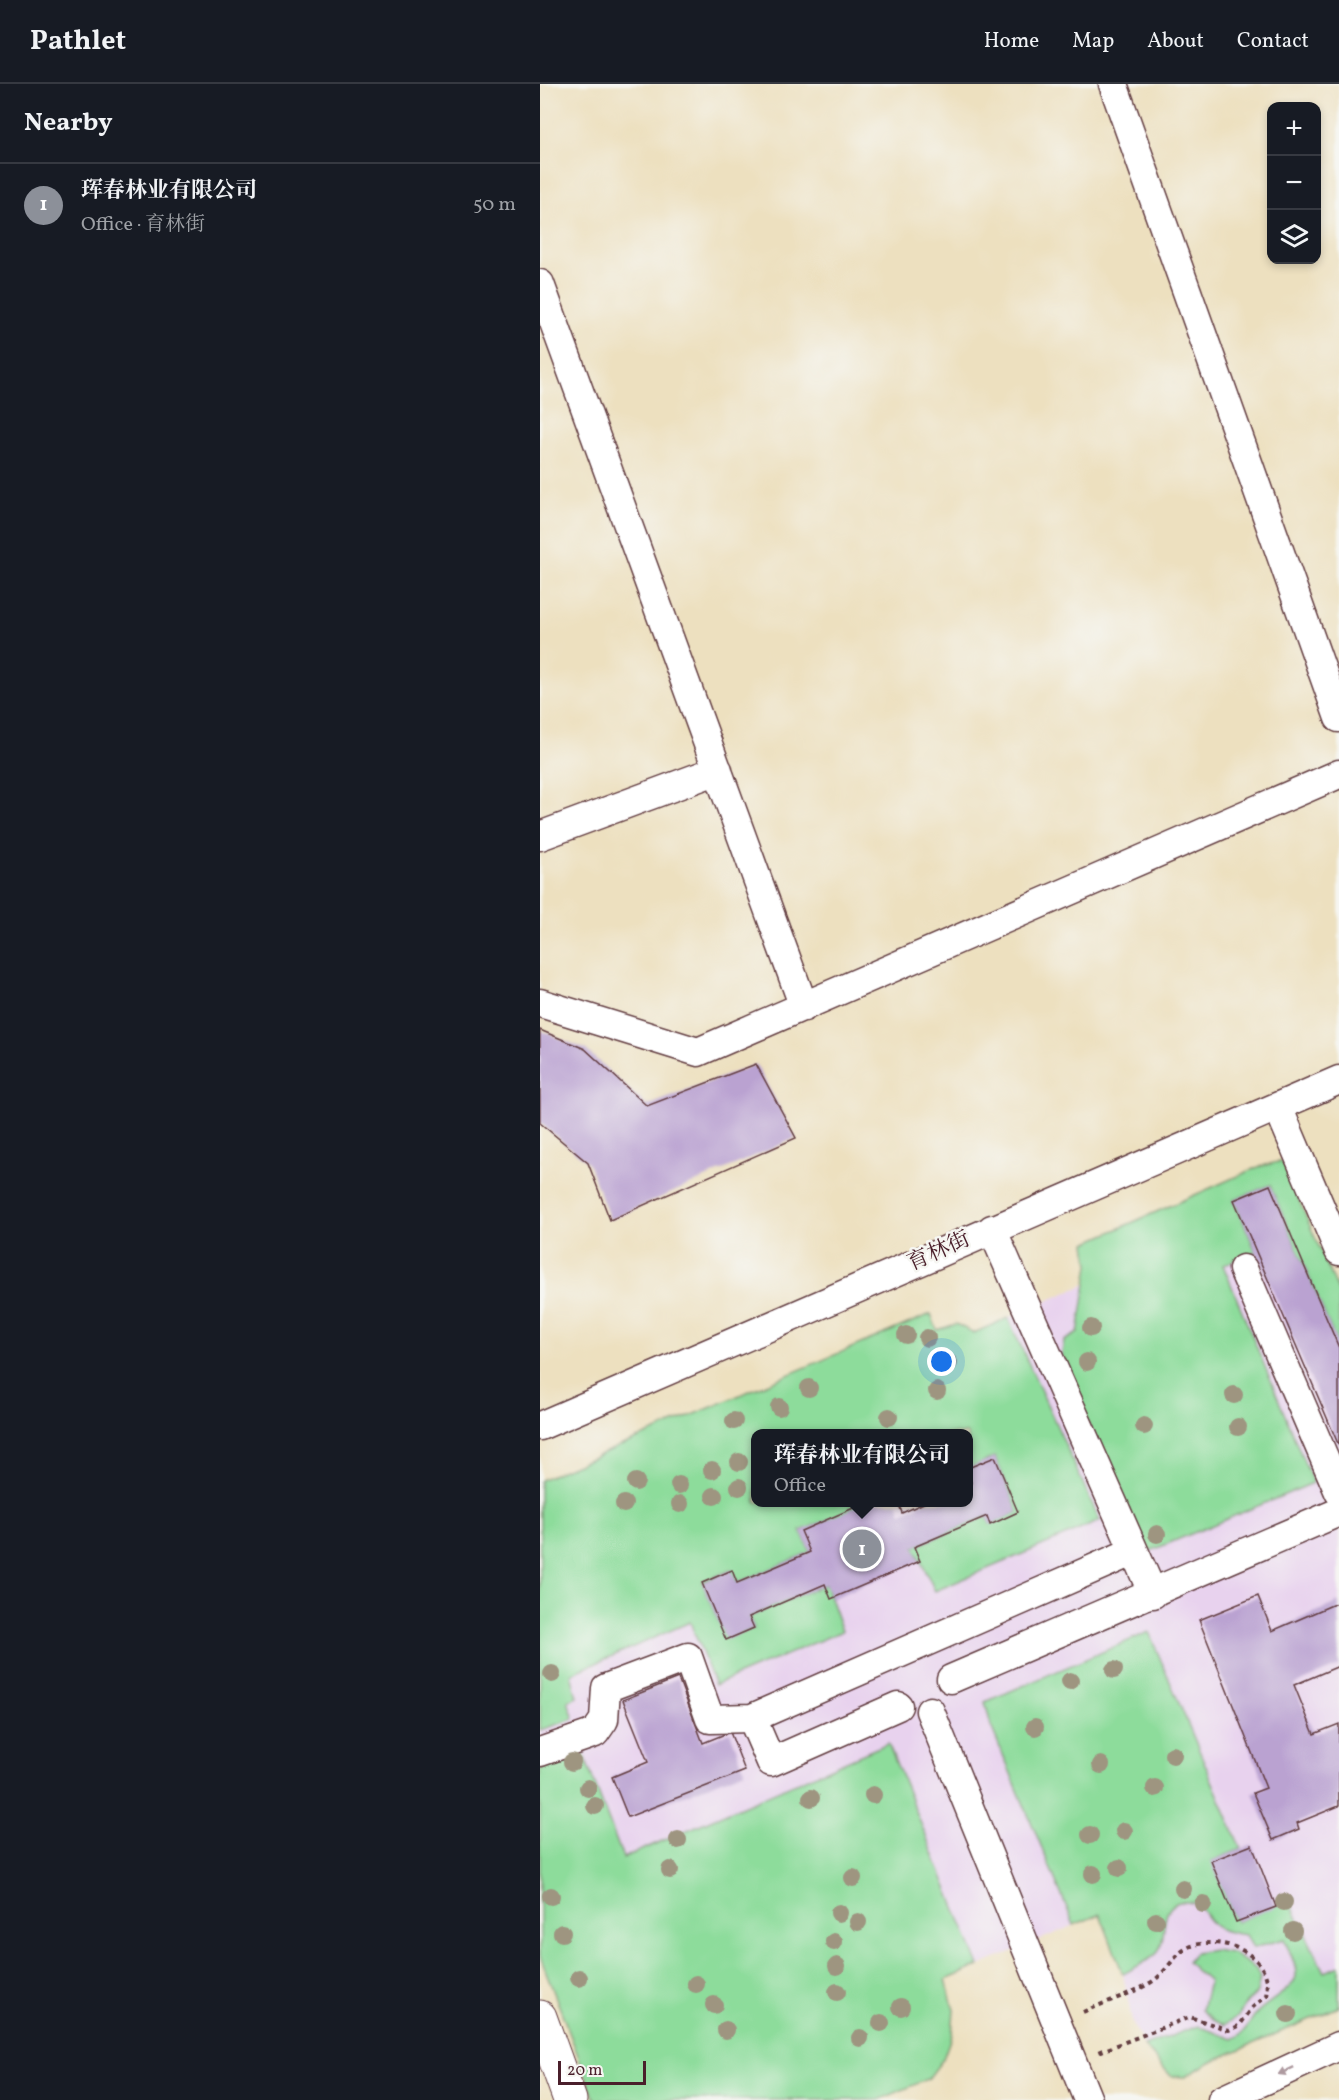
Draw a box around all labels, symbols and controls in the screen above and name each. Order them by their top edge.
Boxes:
text: Pathlet [30,22,126,61]
text: Home [984,27,1039,56]
text: Map [1072,27,1114,56]
text: About [1147,27,1204,56]
text: Contact [1237,27,1309,56]
map controls [1267,102,1321,264]
button: + [1267,102,1321,156]
text: Nearby [24,105,113,141]
button: − [1267,156,1321,210]
text: 珲春林业有限公司 [81,176,257,207]
text: 1 [39,191,48,219]
text: 50 m [473,191,516,219]
button: layers [1267,210,1321,264]
text: Office · 育林街 [81,211,205,239]
street label: 育林街 [903,1224,975,1280]
your location [927,1347,956,1376]
popup [751,1429,973,1507]
text: 珲春林业有限公司 [774,1441,950,1472]
text: Office [774,1472,826,1500]
pin: 1 [842,1526,882,1572]
scale bar [558,2058,646,2086]
text: 20 m [567,2060,602,2082]
one-way arrow [1277,2066,1294,2075]

